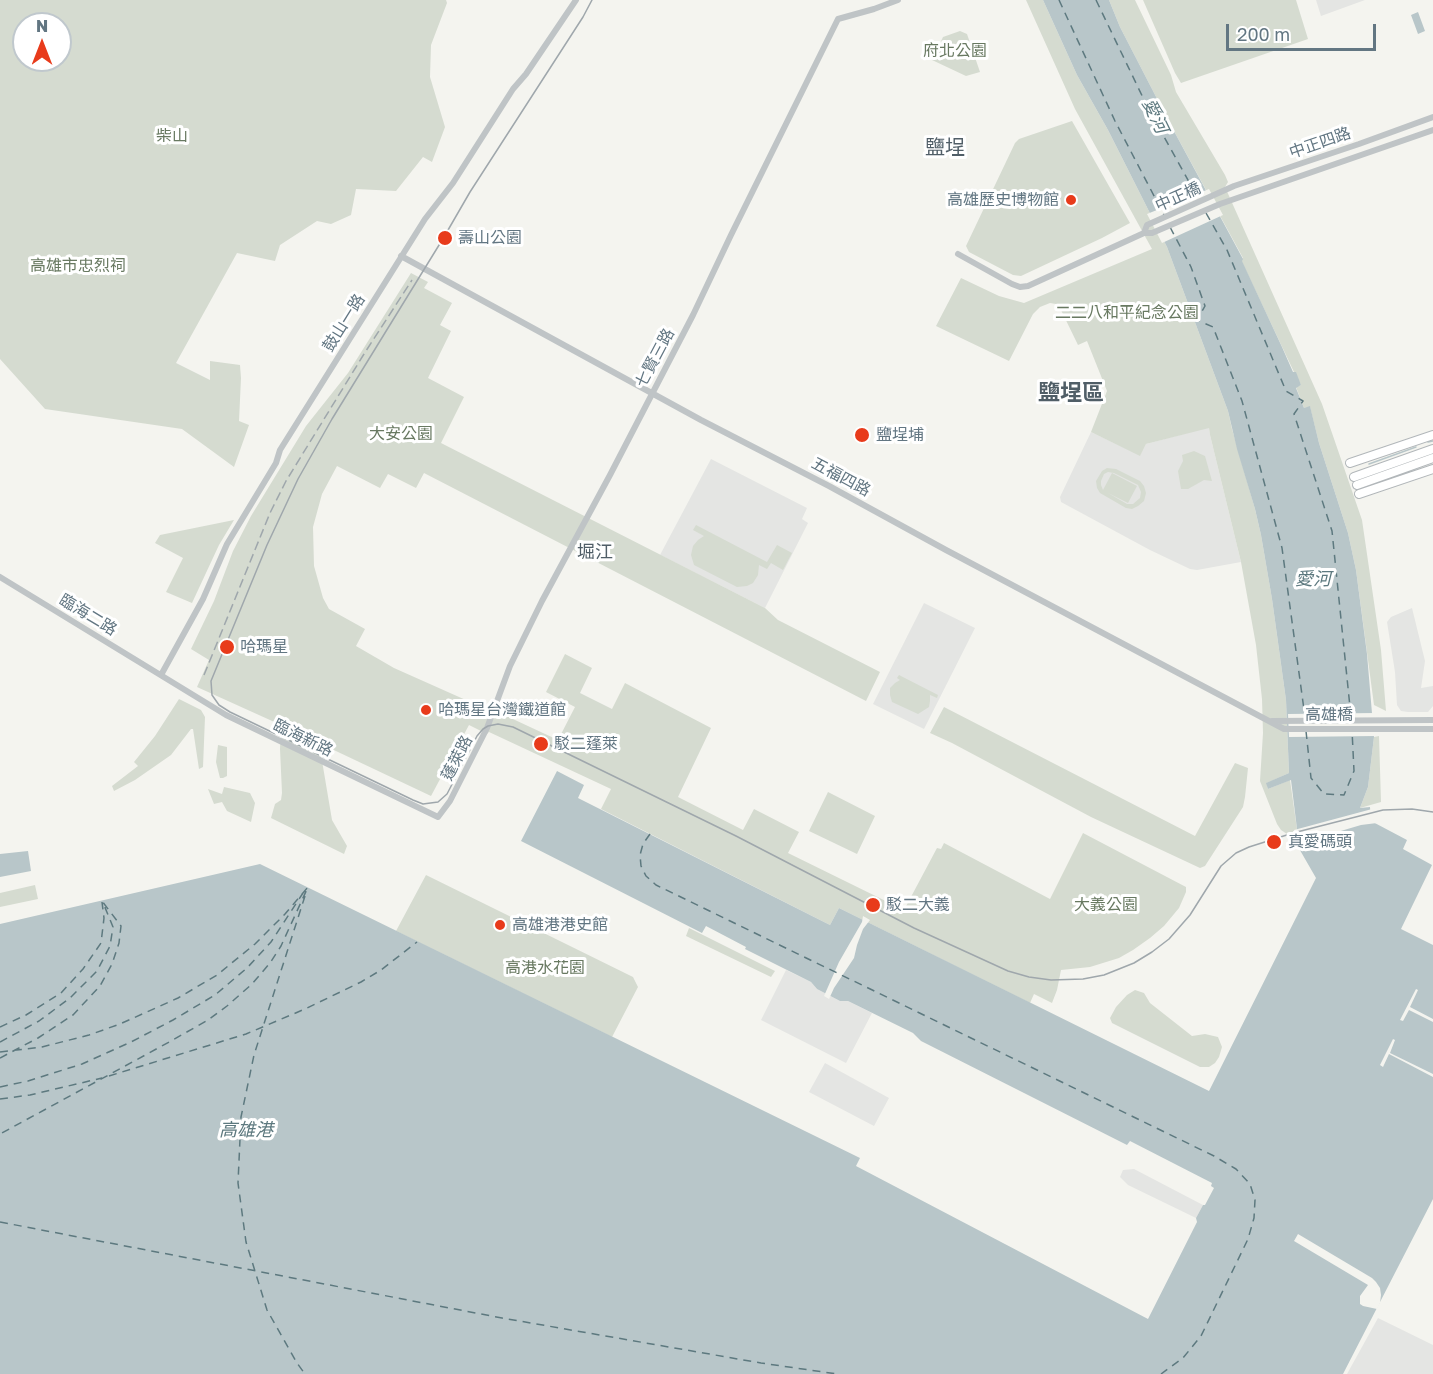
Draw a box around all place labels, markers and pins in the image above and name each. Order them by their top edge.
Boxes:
place label: 高雄歷史博物館 [947,190,1059,210]
marker: 高雄歷史博物館 [1064,193,1078,207]
place label: 壽山公園 [458,228,522,248]
marker: 壽山公園 [436,229,454,247]
place label: 鹽埕埔 [876,425,924,445]
marker: 鹽埕埔 [853,426,871,444]
place label: 哈瑪星 [240,637,288,657]
marker: 哈瑪星 [218,638,236,656]
place label: 哈瑪星台灣鐵道館 [438,700,566,720]
marker: 哈瑪星台灣鐵道館 [419,703,433,717]
place label: 駁二蓬萊 [554,734,618,754]
marker: 駁二蓬萊 [532,735,550,753]
place label: 真愛碼頭 [1288,832,1352,852]
marker: 真愛碼頭 [1265,833,1283,851]
place label: 駁二大義 [886,895,950,915]
marker: 駁二大義 [864,896,882,914]
place label: 高雄港港史館 [512,915,608,935]
marker: 高雄港港史館 [493,918,507,932]

